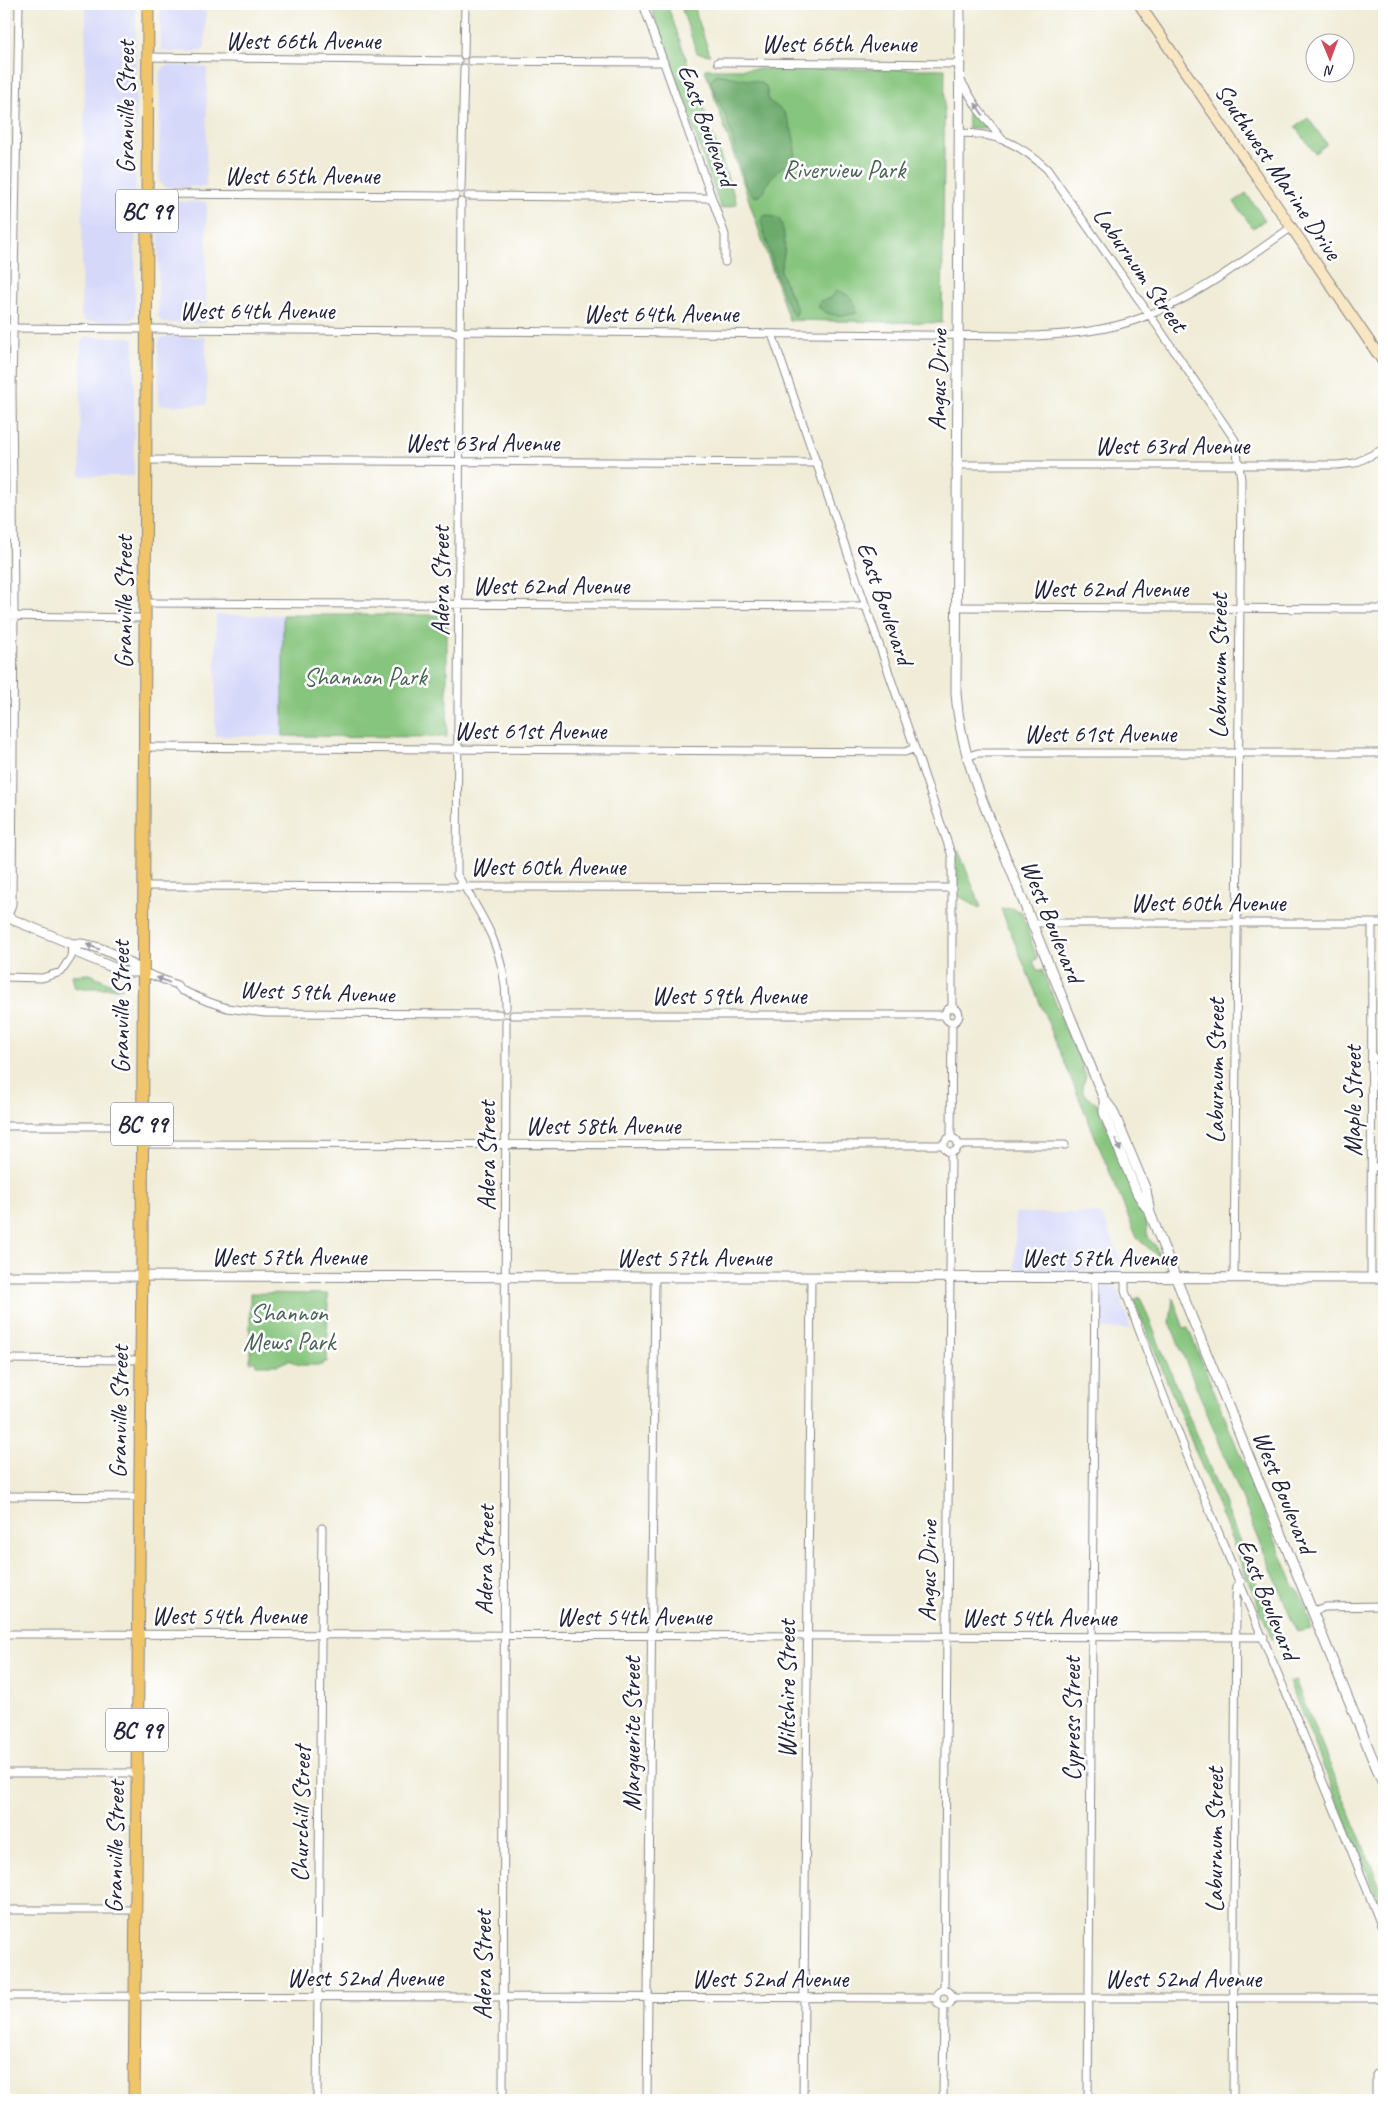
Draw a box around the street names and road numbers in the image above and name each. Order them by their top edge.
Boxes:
street label: West 66th Avenue [226,25,382,57]
street label: West 66th Avenue [762,28,918,60]
street label: Granville Street [110,38,142,173]
street label: East Boulevard [670,60,745,194]
street label: Southwest Marine Drive [1207,77,1350,267]
street label: West 65th Avenue [225,160,381,192]
road number: BC 99 [116,190,178,232]
street label: Laburnum Street [1085,201,1196,340]
street label: West 64th Avenue [180,295,336,327]
street label: West 64th Avenue [584,298,740,330]
street label: Angus Drive [921,327,955,431]
street label: West 63rd Avenue [405,427,561,459]
street label: West 63rd Avenue [1095,430,1251,462]
street label: Adera Street [425,524,457,636]
street label: Granville Street [108,533,140,668]
street label: East Boulevard [849,538,922,672]
street label: West 62nd Avenue [473,570,631,602]
street label: West 62nd Avenue [1032,573,1190,605]
street label: Laburnum Street [1203,591,1235,739]
street label: West 61st Avenue [454,715,608,747]
street label: West 61st Avenue [1024,718,1178,750]
street label: West 60th Avenue [471,851,627,883]
street label: West Boulevard [1013,855,1092,990]
street label: West 60th Avenue [1131,887,1287,919]
street label: Granville Street [105,938,137,1073]
street label: West 59th Avenue [239,973,397,1011]
street label: West 59th Avenue [652,980,808,1012]
street label: Laburnum Street [1200,996,1232,1144]
street label: Maple Street [1337,1043,1369,1156]
street label: Adera Street [471,1099,503,1211]
road number: BC 99 [111,1102,173,1146]
street label: West 58th Avenue [526,1110,682,1142]
street label: West 57th Avenue [212,1241,368,1273]
street label: West 57th Avenue [617,1242,773,1274]
street label: West 57th Avenue [1022,1242,1178,1274]
street label: Granville Street [102,1343,136,1479]
street label: West Boulevard [1245,1426,1324,1561]
street label: Adera Street [468,1502,502,1615]
street label: Angus Drive [911,1518,945,1622]
street label: East Boulevard [1229,1534,1308,1667]
street label: West 54th Avenue [152,1600,308,1632]
street label: West 54th Avenue [557,1601,713,1633]
street label: West 54th Avenue [962,1602,1118,1634]
street label: Wiltshire Street [771,1617,803,1758]
street label: Marguerite Street [616,1654,648,1811]
street label: Cypress Street [1056,1654,1088,1781]
road number: BC 99 [106,1708,168,1752]
street label: Churchill Street [284,1742,318,1882]
street label: Laburnum Street [1199,1765,1231,1913]
street label: Granville Street [98,1778,132,1914]
street label: Adera Street [467,1908,499,2020]
street label: West 52nd Avenue [287,1962,445,1994]
street label: West 52nd Avenue [692,1963,850,1995]
street label: West 52nd Avenue [1105,1963,1263,1995]

